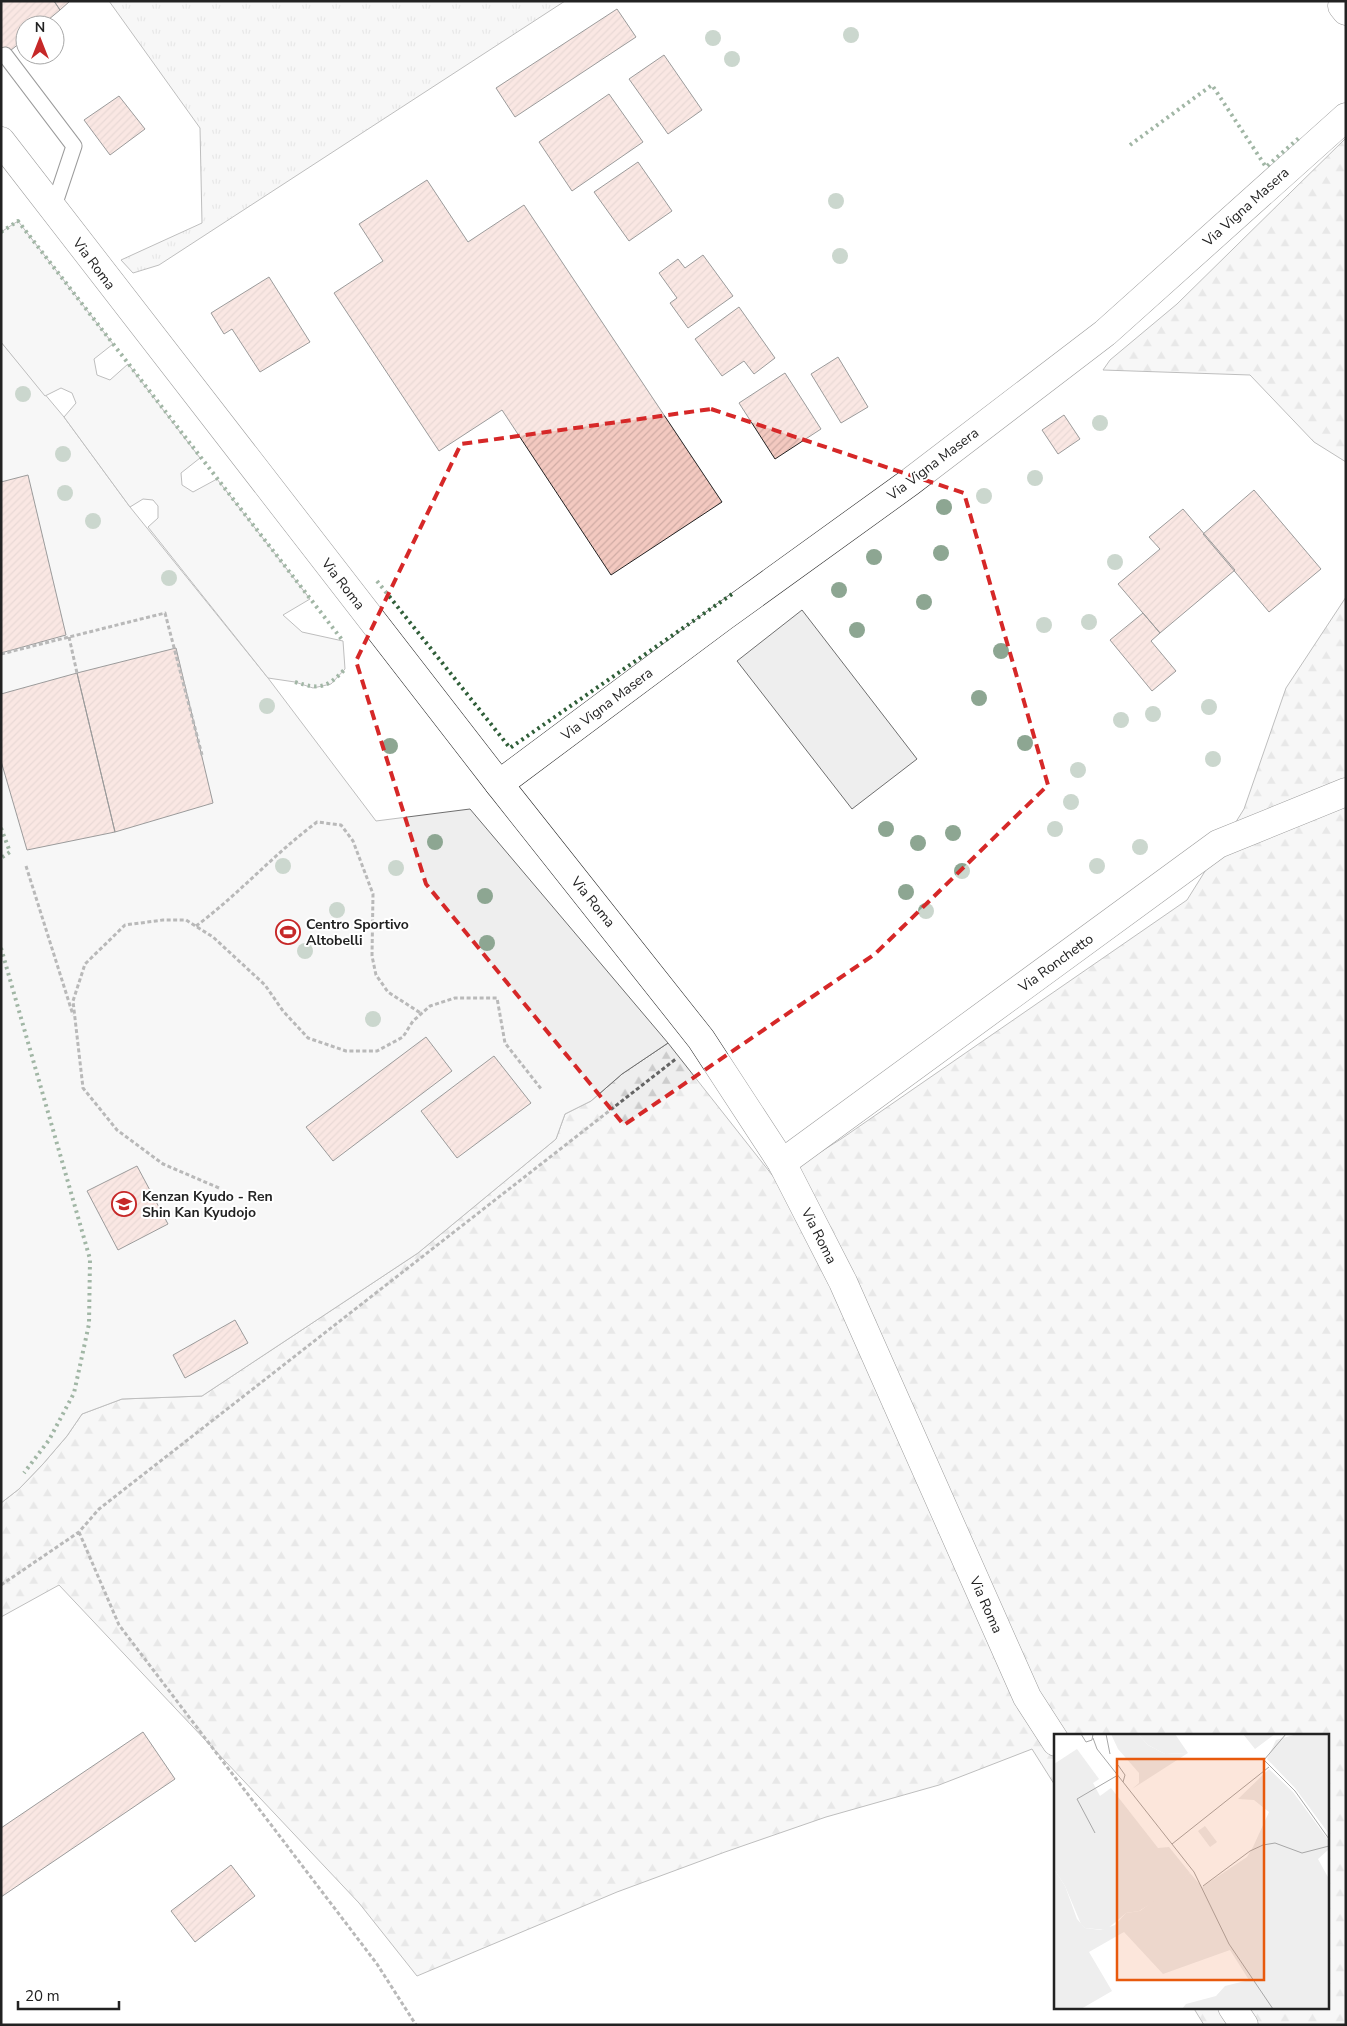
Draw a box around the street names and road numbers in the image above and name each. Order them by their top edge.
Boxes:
street label: Via Vigna Masera [1198,163,1293,252]
street label: Via Roma [68,233,120,294]
street label: Via Vigna Masera [883,423,983,505]
street label: Via Roma [316,554,369,614]
street label: Via Vigna Masera [557,663,657,745]
street label: Via Roma [566,872,619,931]
street label: Via Ronchetto [1014,929,1097,997]
street label: Via Roma [796,1204,841,1267]
street label: Via Roma [965,1573,1007,1636]

